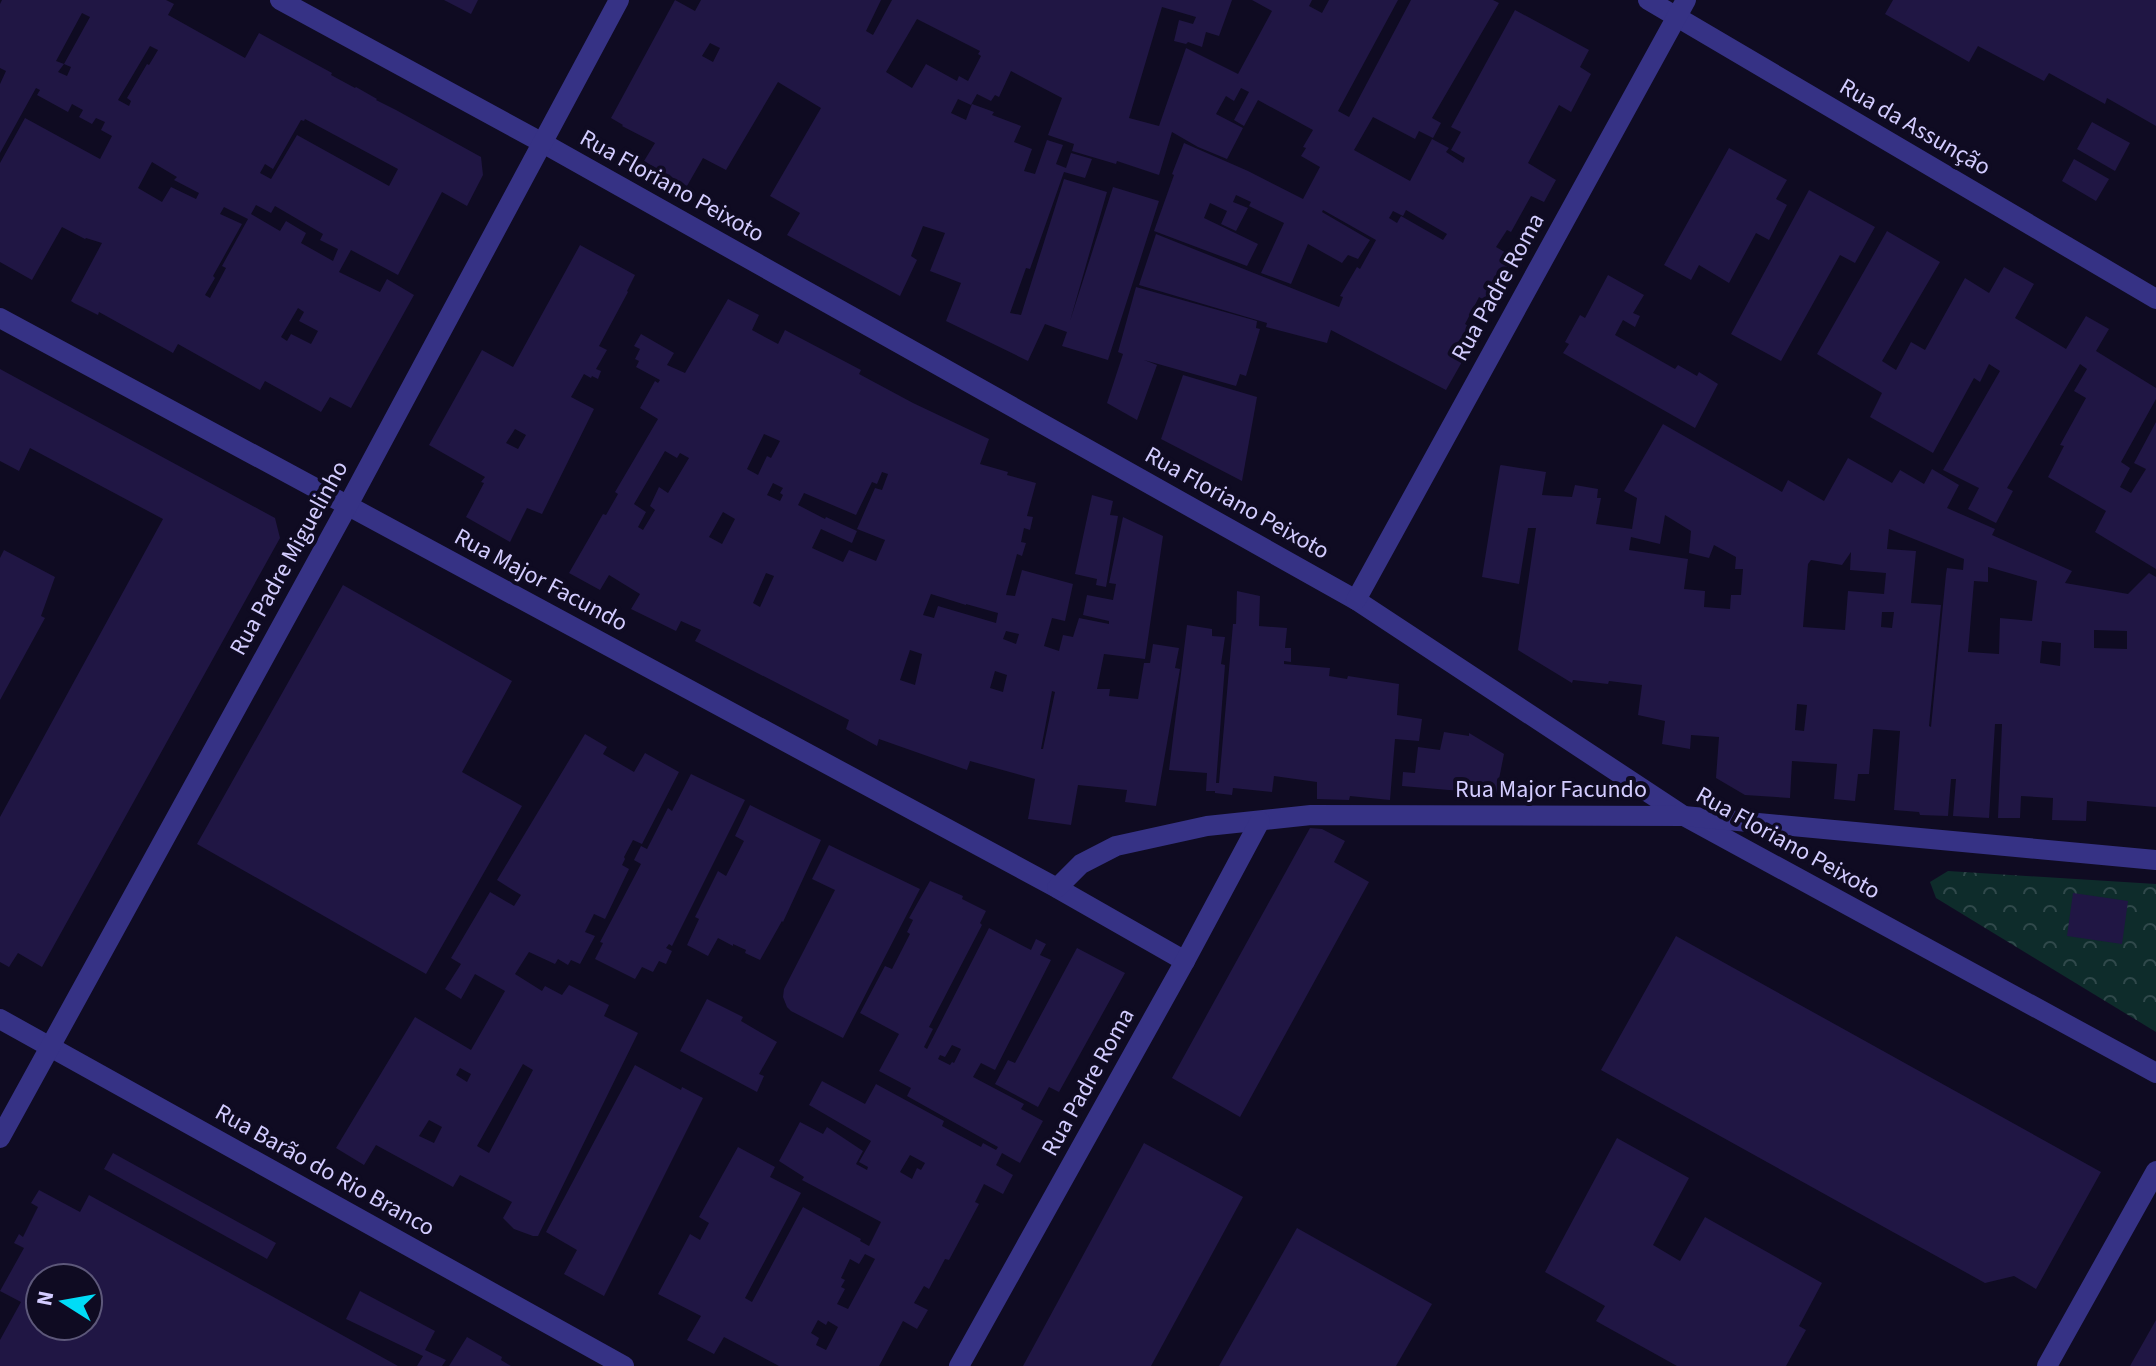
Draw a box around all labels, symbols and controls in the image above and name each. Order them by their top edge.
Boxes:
street label: Rua da Assunção [1833,69,1997,185]
street label: Rua Floriano Peixoto [573,121,771,251]
street label: Rua Padre Roma [1443,206,1553,368]
street label: Rua Floriano Peixoto [1138,438,1336,568]
street label: Rua Padre Miguelinho [221,454,357,662]
street label: Rua Major Facundo [448,520,634,640]
street label: Rua Major Facundo [1455,772,1647,807]
street label: Rua Floriano Peixoto [1689,778,1887,908]
street label: Rua Padre Roma [1033,1001,1143,1163]
street label: Rua Barão do Rio Branco [209,1095,441,1245]
north arrow [24,1262,104,1342]
text: N [28,1288,62,1309]

